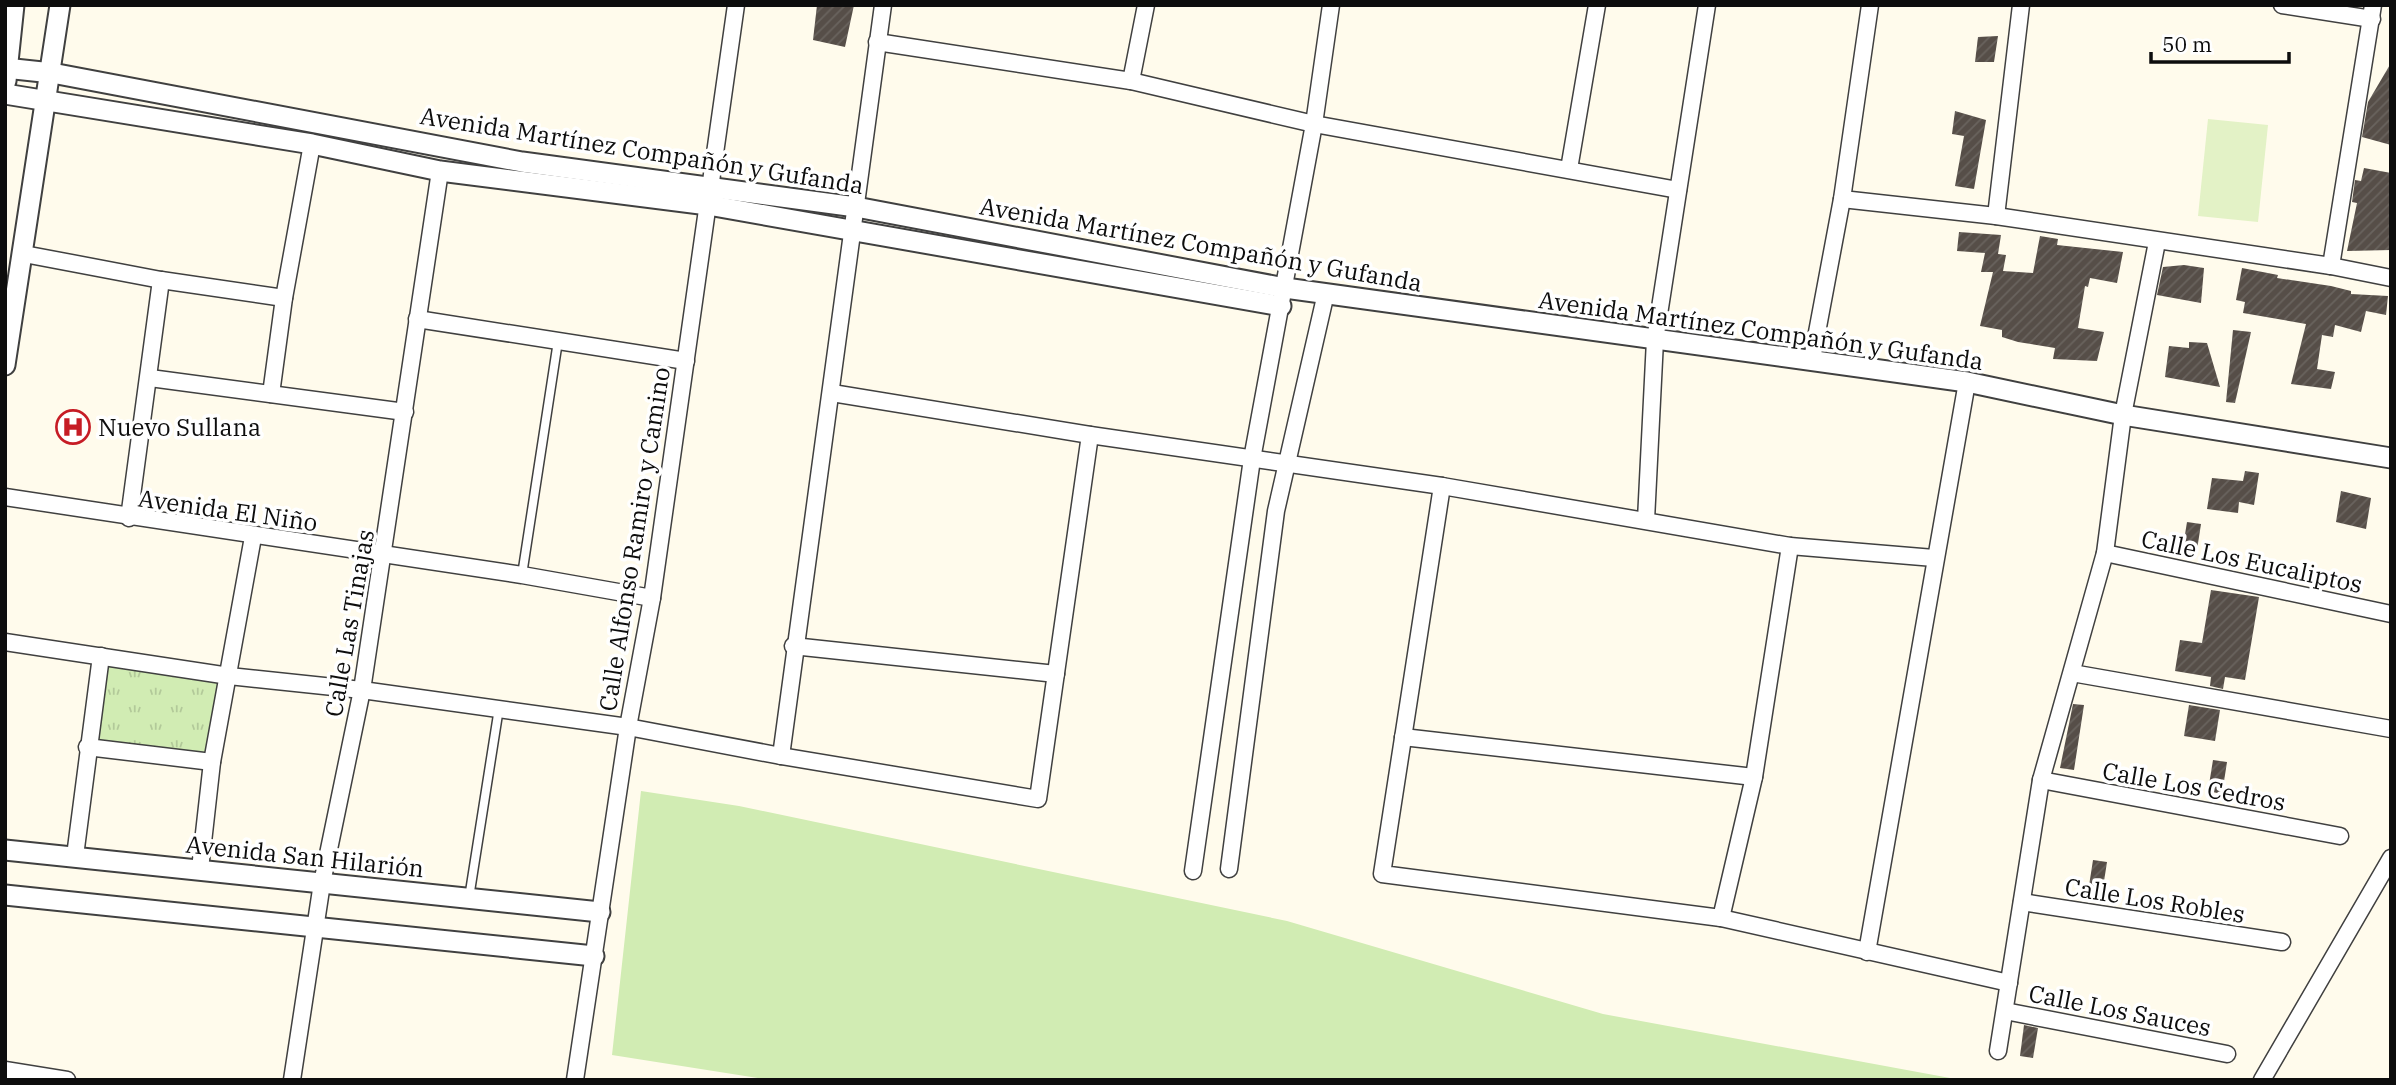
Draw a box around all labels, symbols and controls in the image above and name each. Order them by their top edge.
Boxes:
scale bar [2151,21,2289,65]
text: 50 m [2162,30,2212,58]
street label: Avenida Martínez Compañón y Gufanda [418,99,866,201]
street label: Avenida Martínez Compañón y Gufanda [977,189,1425,299]
street label: Avenida Martínez Compañón y Gufanda [1537,283,1985,377]
street label: Calle Alfonso Ramiro y Camino [591,365,677,713]
hospital icon: Nuevo Sullana [54,408,92,446]
place label: Nuevo Sullana [98,411,261,443]
street label: Avenida El Niño [136,482,320,538]
street label: Calle Los Eucaliptos [2139,522,2365,600]
street label: Calle Las Tinajas [317,527,381,719]
street label: Calle Los Cedros [2100,754,2288,818]
street label: Avenida San Hilarión [184,828,426,884]
street label: Calle Los Robles [2063,870,2247,930]
street label: Calle Los Sauces [2026,977,2214,1043]

